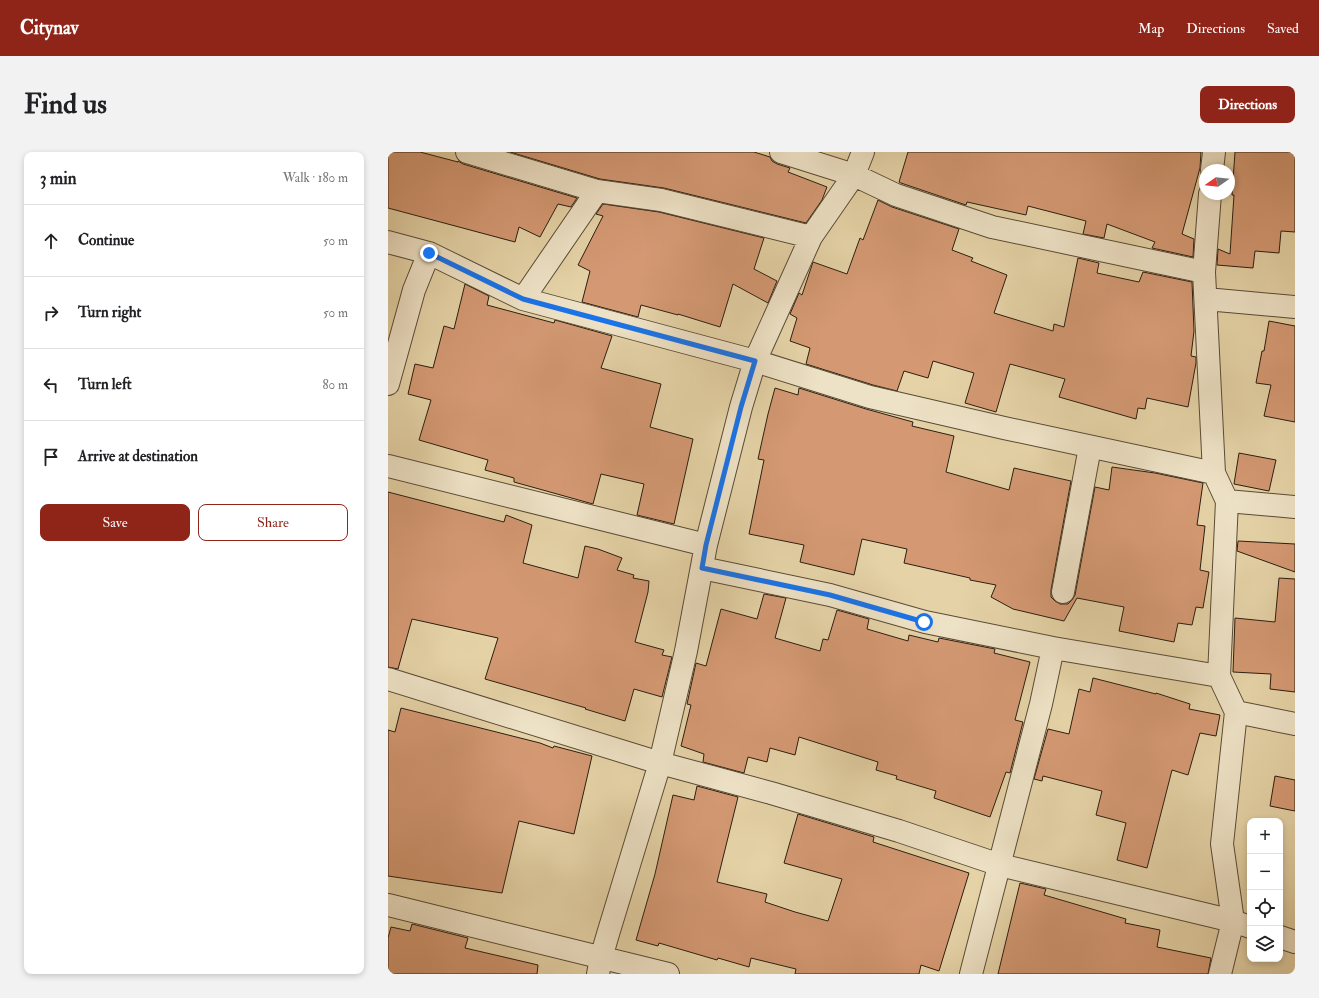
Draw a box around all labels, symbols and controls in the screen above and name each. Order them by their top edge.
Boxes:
text: Citynav [20,16,79,40]
text: Map [1138,20,1164,37]
text: Directions [1186,20,1245,37]
text: Saved [1267,20,1299,37]
button: Directions [1200,86,1295,123]
text: Find us [24,87,107,122]
north arrow [1199,164,1235,200]
text: 3 min [40,168,77,189]
text: Walk · 180 m [283,170,348,186]
icon: ahead [40,230,62,252]
text: Continue [78,231,134,250]
text: 50 m [323,233,348,249]
route end [420,244,438,262]
icon: right [40,302,62,324]
text: Turn right [78,303,141,322]
text: 50 m [323,305,348,321]
icon: left [40,374,62,396]
text: Turn left [78,375,132,394]
text: 80 m [322,377,348,393]
icon: arrive [40,446,62,468]
text: Arrive at destination [78,447,198,466]
button: Save [40,504,190,541]
button: Share [198,504,348,541]
route start [915,613,933,631]
map controls [1247,818,1283,962]
button: + [1247,818,1283,854]
button: − [1247,854,1283,890]
button: locate [1247,890,1283,926]
button: layers [1247,926,1283,962]

